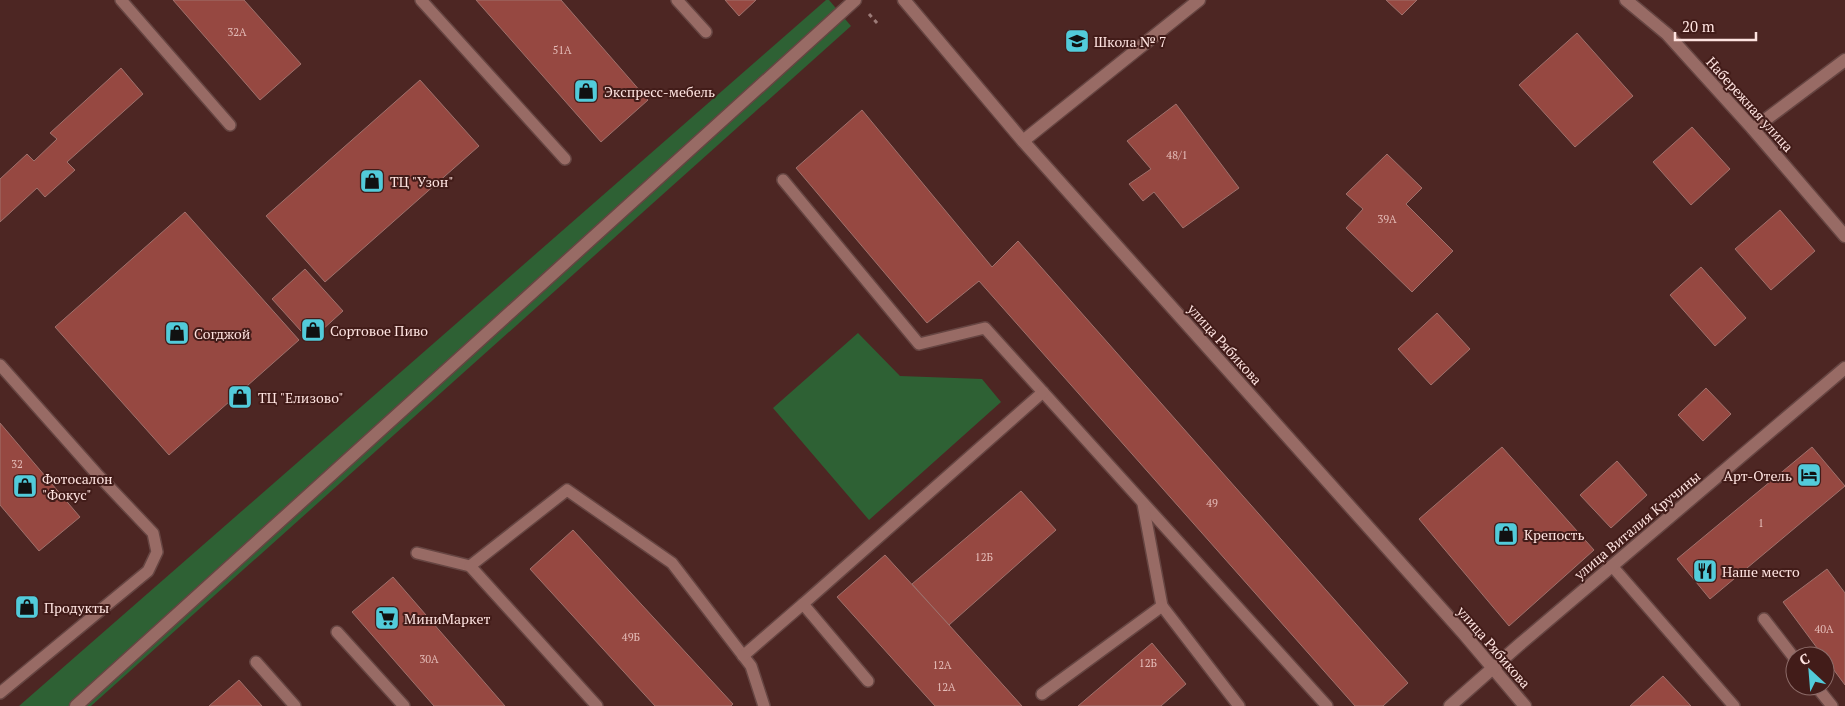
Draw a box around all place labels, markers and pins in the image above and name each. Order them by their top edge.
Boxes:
school or university icon: Школа № 7 [1064,28,1090,54]
place label: Школа № 7 [1094,32,1167,51]
shop icon: Экспресс-мебель [573,78,599,104]
place label: Экспресс-мебель [604,82,715,101]
shop icon: ТЦ "Узон" [359,168,385,194]
place label: ТЦ "Узон" [390,172,454,191]
shop icon: Сортовое Пиво [300,317,326,343]
shop icon: Согджой [164,320,190,346]
place label: Сортовое Пиво [330,321,428,340]
place label: Согджой [194,324,251,343]
shop icon: ТЦ "Елизово" [227,384,253,410]
place label: ТЦ "Елизово" [258,388,344,407]
hotel icon: Арт-Отель [1796,462,1822,488]
place label: Арт-Отель [1723,466,1792,485]
place label: Фотосалон "Фокус" [42,469,113,504]
shop icon: Фотосалон "Фокус" [12,473,38,499]
shop icon: Крепость [1493,521,1519,547]
place label: Крепость [1524,525,1585,544]
restaurant icon: Наше место [1692,558,1718,584]
place label: Наше место [1722,562,1800,581]
shop icon: Продукты [14,594,40,620]
place label: Продукты [44,598,109,617]
supermarket icon: МиниМаркет [374,605,400,631]
place label: МиниМаркет [404,609,490,628]

